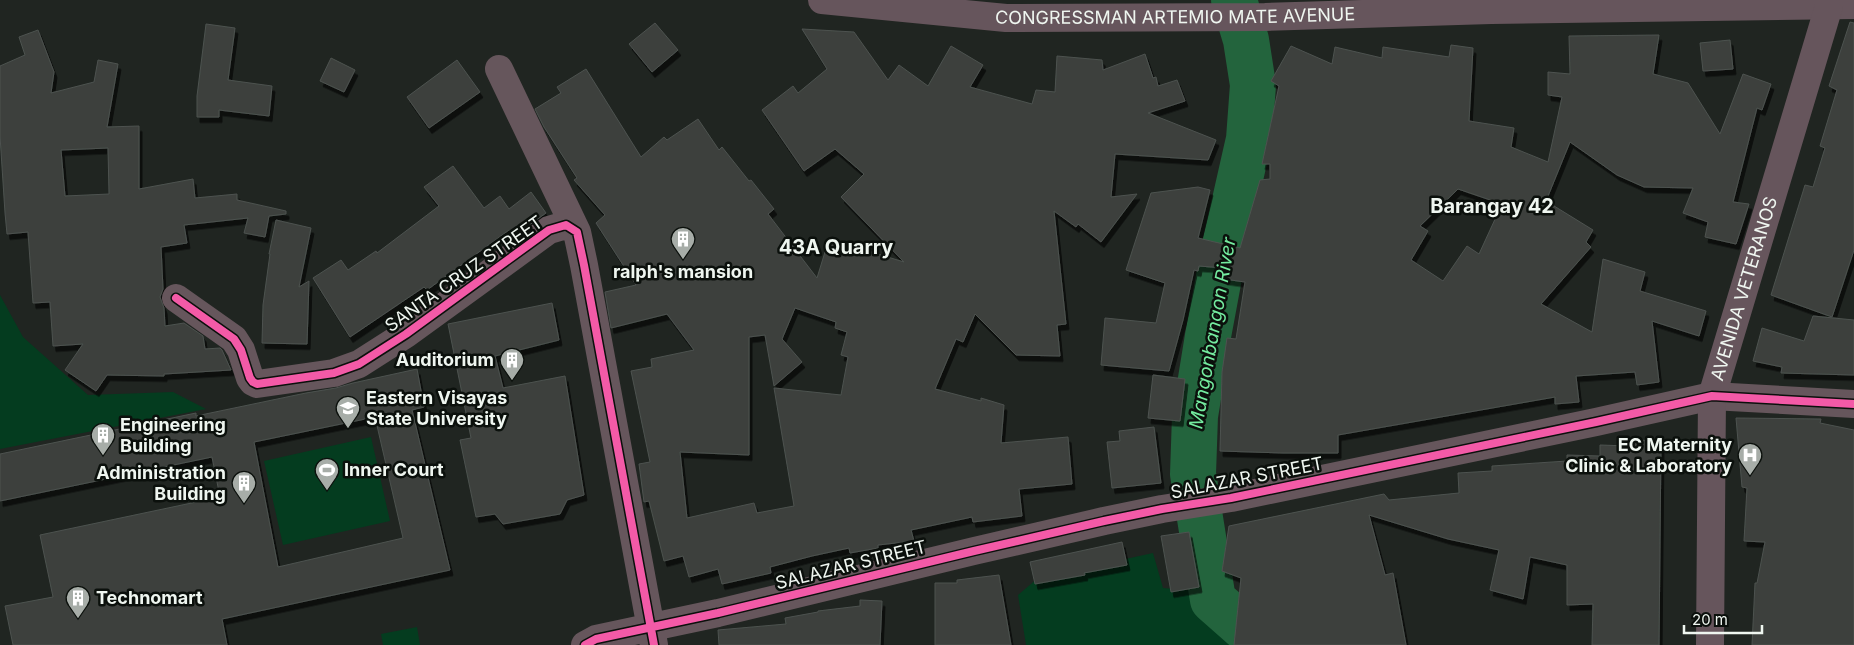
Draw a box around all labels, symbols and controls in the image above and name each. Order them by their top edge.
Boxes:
street label: CONGRESSMAN ARTEMIO MATE AVENUE [994,3,1355,28]
district label: Barangay 42 [1430,194,1554,218]
street label: AVENIDA VETERANOS [1706,194,1781,383]
street label: SANTA CRUZ STREET [381,211,547,336]
building icon: ralph's mansion [670,226,696,260]
district label: 43A Quarry [779,235,893,259]
water label: Mangonbangon River [1184,235,1241,431]
place label: ralph's mansion [613,261,753,282]
building icon: Auditorium [499,347,525,381]
place label: Auditorium [396,349,494,370]
place label: Eastern Visayas State University [366,387,507,429]
school or university icon: Eastern Visayas State University [335,395,361,429]
place label: Engineering Building [120,414,226,456]
building icon: Engineering Building [90,422,116,456]
place label: EC Maternity Clinic & Laboratory [1565,434,1732,476]
hospital icon: EC Maternity Clinic & Laboratory [1737,442,1763,476]
street label: SALAZAR STREET [1169,452,1325,503]
sports icon: Inner Court [314,457,340,491]
place label: Inner Court [344,459,444,480]
place label: Administration Building [96,462,226,504]
building icon: Administration Building [231,470,257,504]
street label: SALAZAR STREET [773,536,929,593]
building icon: Technomart [65,585,91,619]
place label: Technomart [96,587,203,608]
scale bar [1684,602,1762,634]
text: 20 m [1692,610,1728,629]

